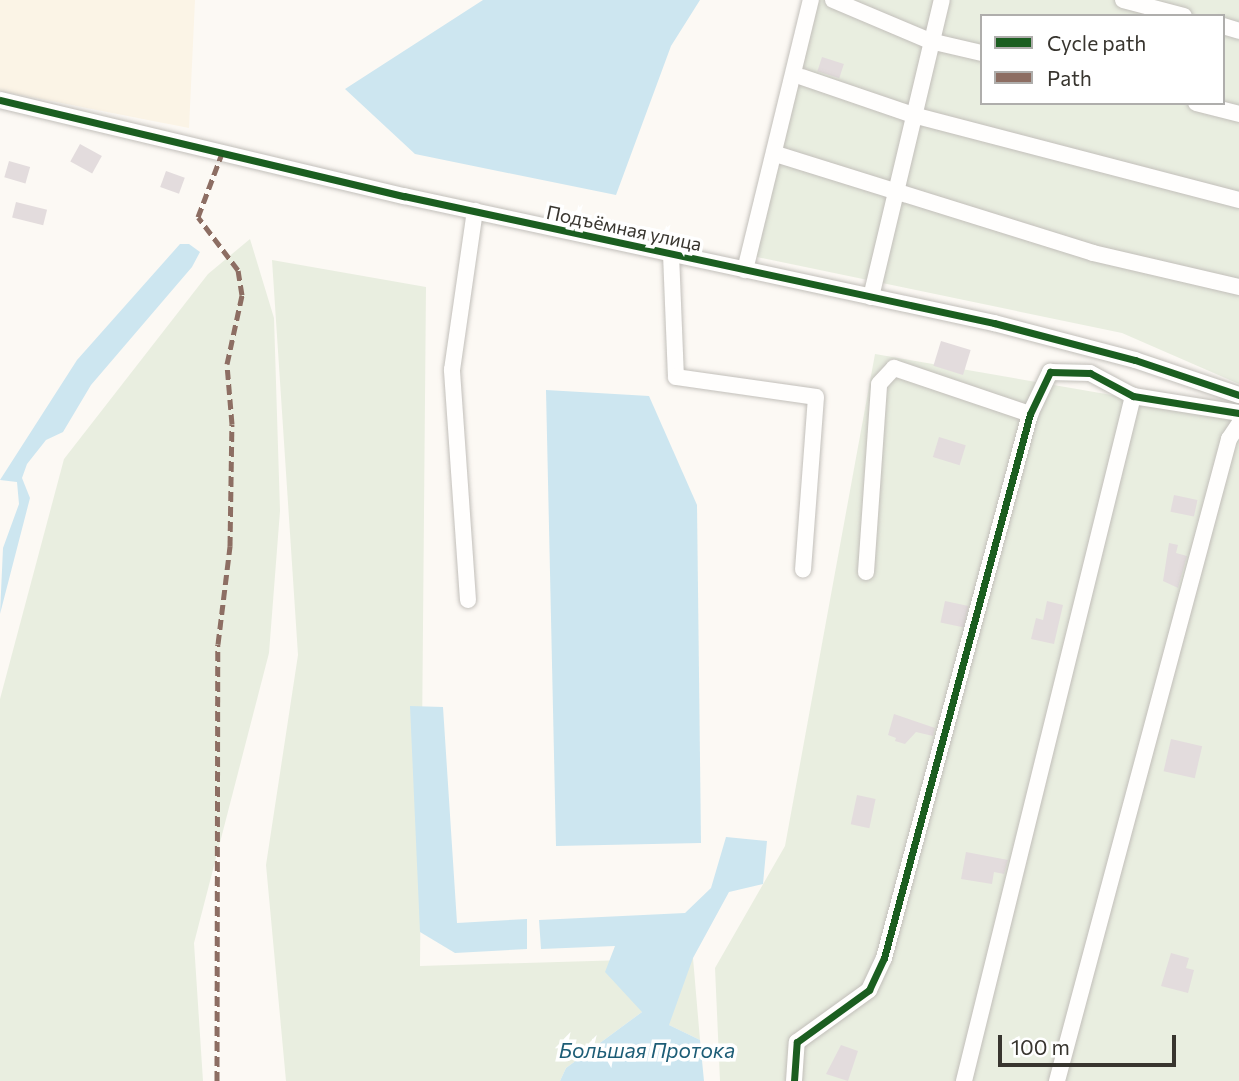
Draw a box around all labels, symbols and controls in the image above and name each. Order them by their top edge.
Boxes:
legend [980,14,1225,105]
text: Cycle path [1047,30,1146,55]
text: Path [1047,65,1092,90]
street label: Подъёмная улица [544,200,704,256]
scale bar [1001,1021,1180,1066]
text: 100 m [1011,1034,1070,1059]
water label: Большая Протока [559,1037,735,1063]

